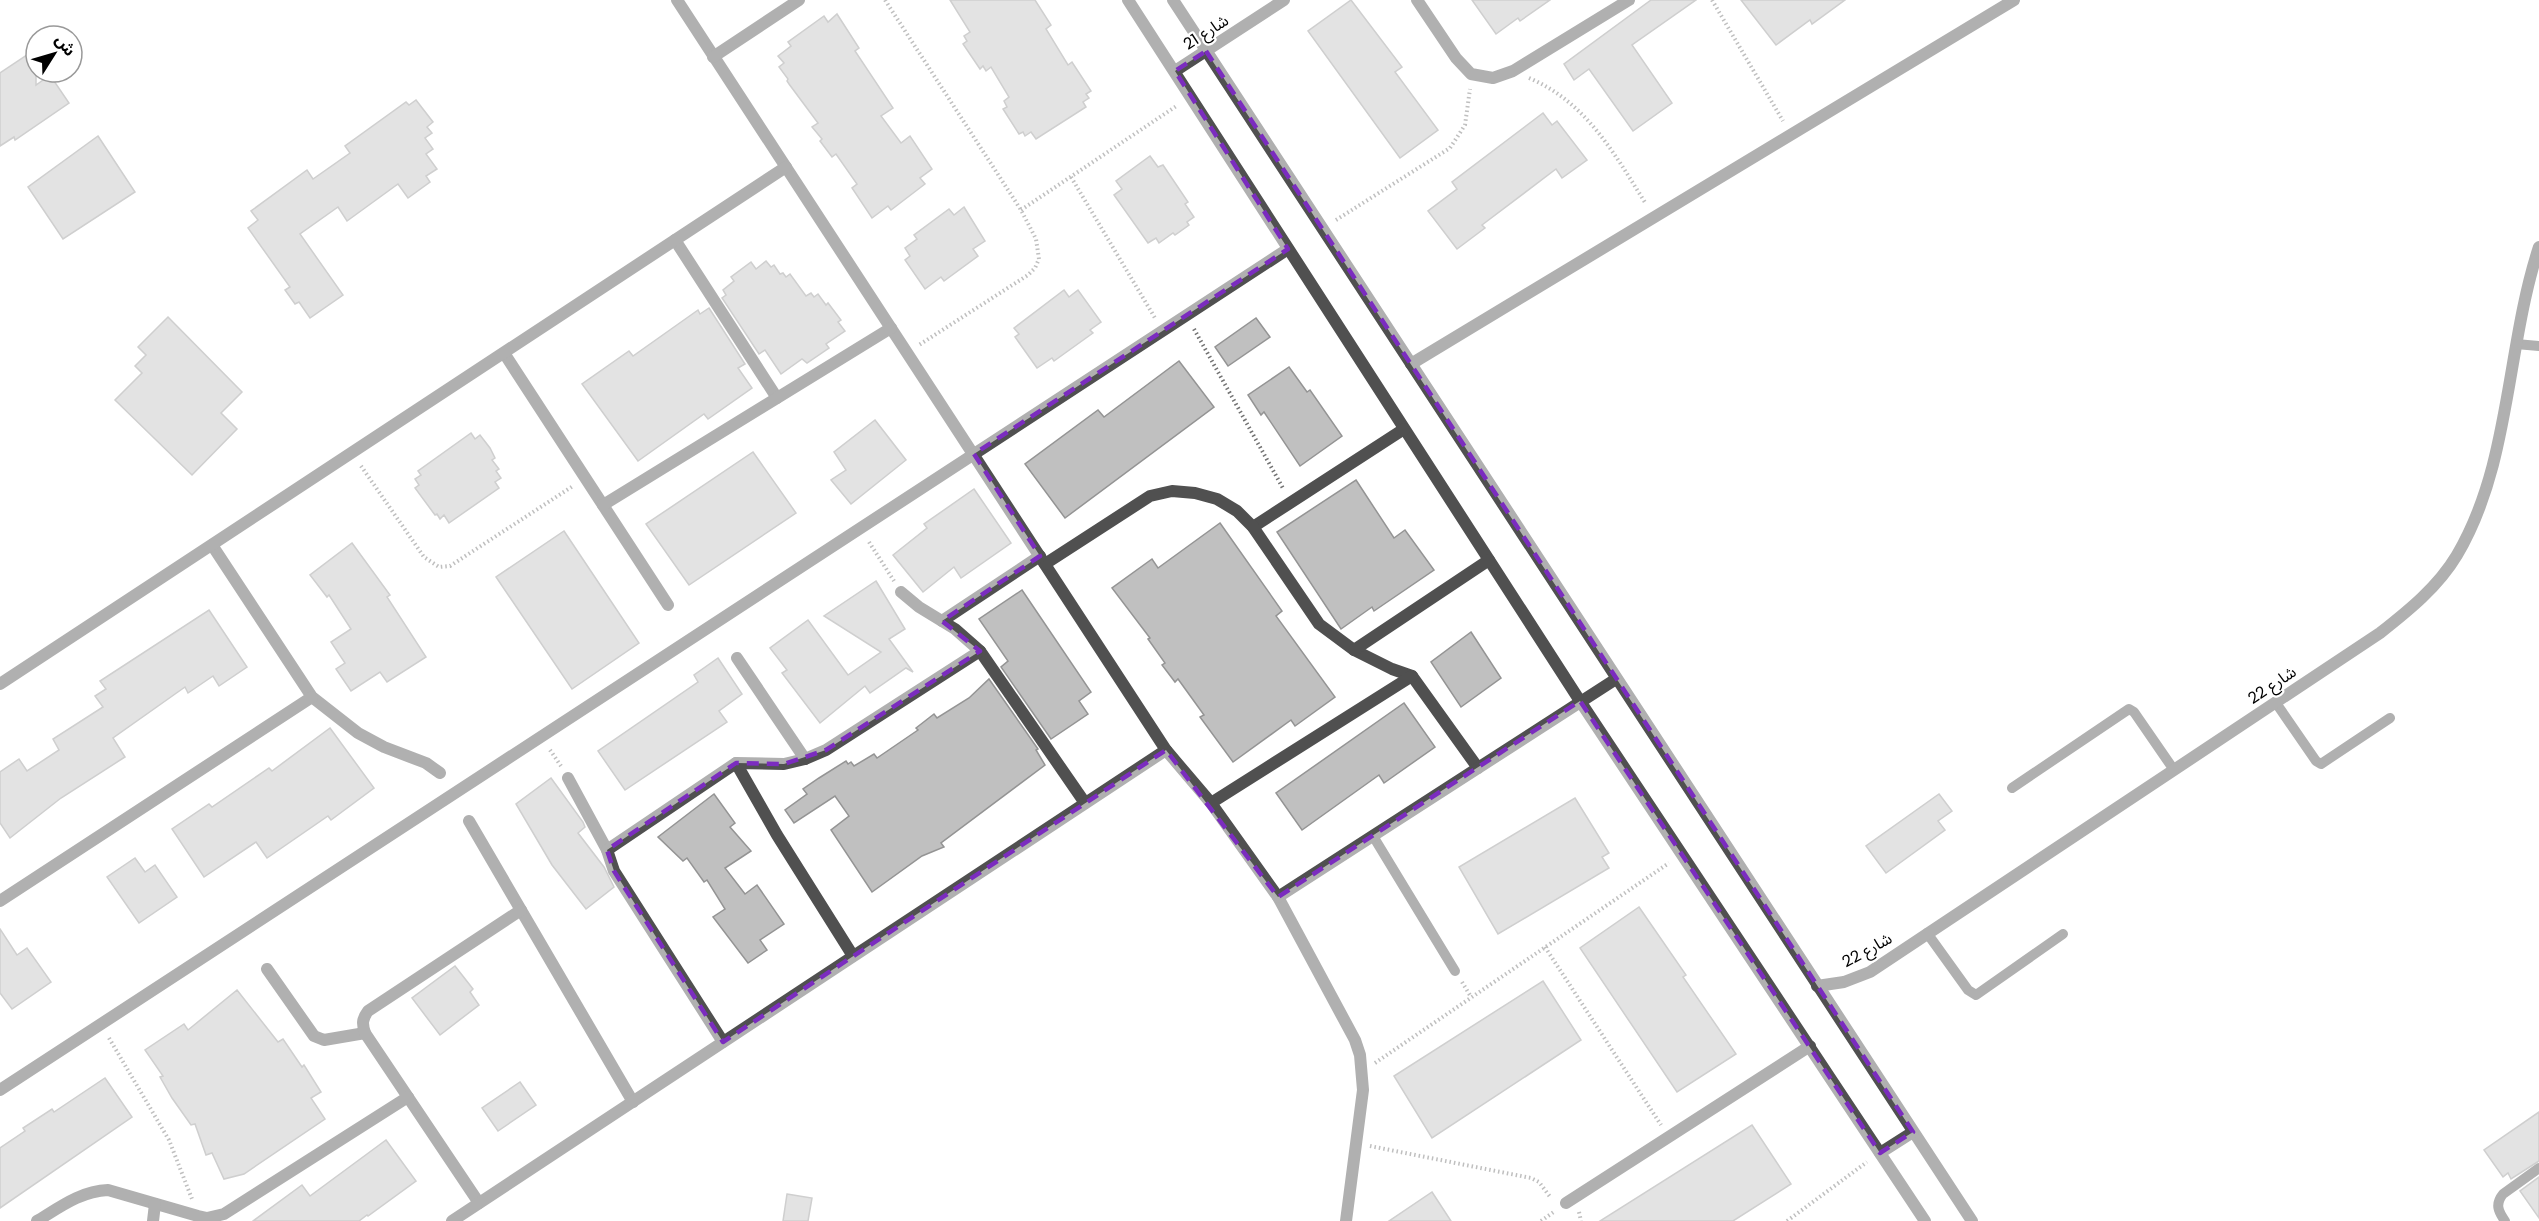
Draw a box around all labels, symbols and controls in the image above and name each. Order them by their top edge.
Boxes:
street label: شارع 21 [1179,9,1234,56]
north arrow [24,24,84,84]
text: ش [50,30,81,61]
street label: شارع 22 [2243,660,2301,710]
street label: شارع 22 [1838,927,1897,974]

